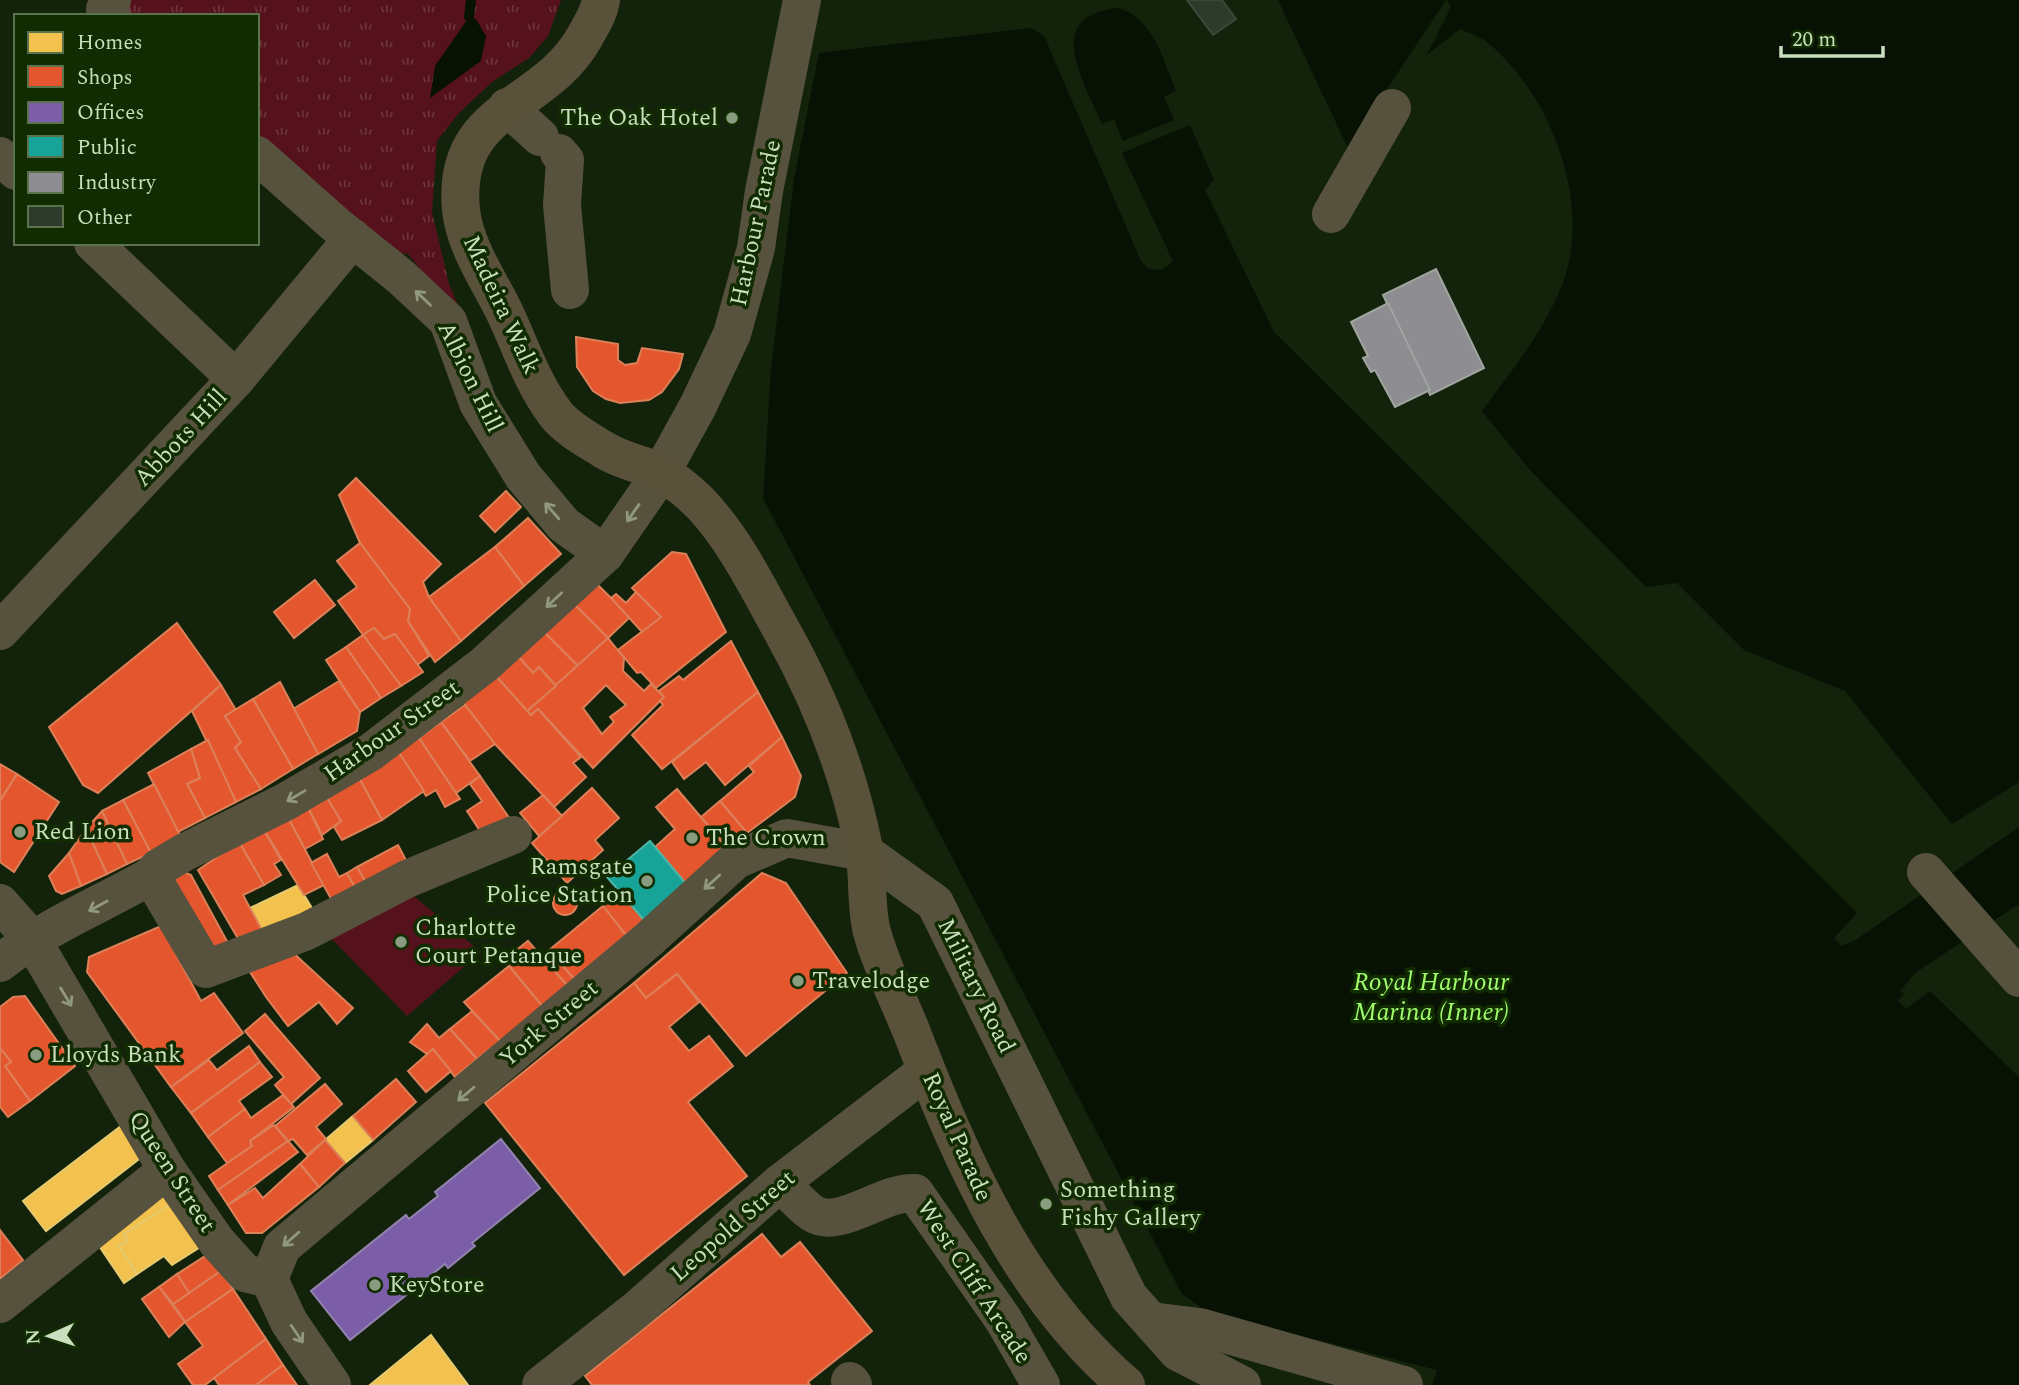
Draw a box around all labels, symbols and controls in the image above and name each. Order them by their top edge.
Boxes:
legend [14,14,259,245]
scale bar [1781,14,1882,58]
text: 20 m [1792,24,1836,56]
text: Homes [77,27,143,59]
text: Shops [77,62,133,94]
text: Offices [77,97,144,129]
place label: The Oak Hotel [560,100,718,136]
marker: The Oak Hotel [724,110,740,126]
text: Public [77,132,137,164]
street label: Harbour Parade [721,136,791,310]
text: Industry [77,167,157,199]
text: Other [77,202,132,234]
street label: Madeira Walk [453,229,549,381]
one-way arrow [415,289,432,306]
street label: Albion Hill [428,315,512,439]
street label: Abbots Hill [126,381,236,495]
one-way arrow [544,502,560,520]
one-way arrow [626,503,640,522]
one-way arrow [546,591,563,608]
street label: Harbour Street [316,671,468,791]
one-way arrow [286,789,306,803]
place label: Red Lion [34,814,131,850]
place label: The Crown [706,820,826,856]
marker: Red Lion [12,824,28,840]
marker: The Crown [684,830,700,846]
place label: Ramsgate Police Station [485,849,633,913]
marker: Ramsgate Police Station [639,873,655,889]
one-way arrow [704,873,722,889]
one-way arrow [88,899,108,913]
place label: Charlotte Court Petanque [415,910,582,974]
street label: Military Road [928,912,1024,1060]
marker: Charlotte Court Petanque [393,934,409,950]
water label: Royal Harbour Marina (Inner) [1353,962,1510,1032]
place label: Travelodge [812,963,930,999]
street label: York Street [491,972,607,1076]
marker: Travelodge [790,973,806,989]
one-way arrow [59,987,73,1007]
place label: Lloyds Bank [50,1037,181,1073]
marker: Lloyds Bank [28,1047,44,1063]
street label: Royal Parade [912,1067,1002,1207]
one-way arrow [457,1086,475,1102]
street label: Queen Street [119,1104,225,1240]
street label: Leopold Street [662,1161,804,1291]
place label: Something Fishy Gallery [1060,1172,1202,1236]
street label: West Cliff Arcade [907,1193,1041,1371]
marker: Something Fishy Gallery [1038,1196,1054,1212]
one-way arrow [282,1231,300,1247]
place label: KeyStore [389,1267,485,1303]
marker: KeyStore [367,1277,383,1293]
north arrow [14,1301,84,1371]
one-way arrow [290,1324,304,1343]
text: N [19,1328,48,1345]

